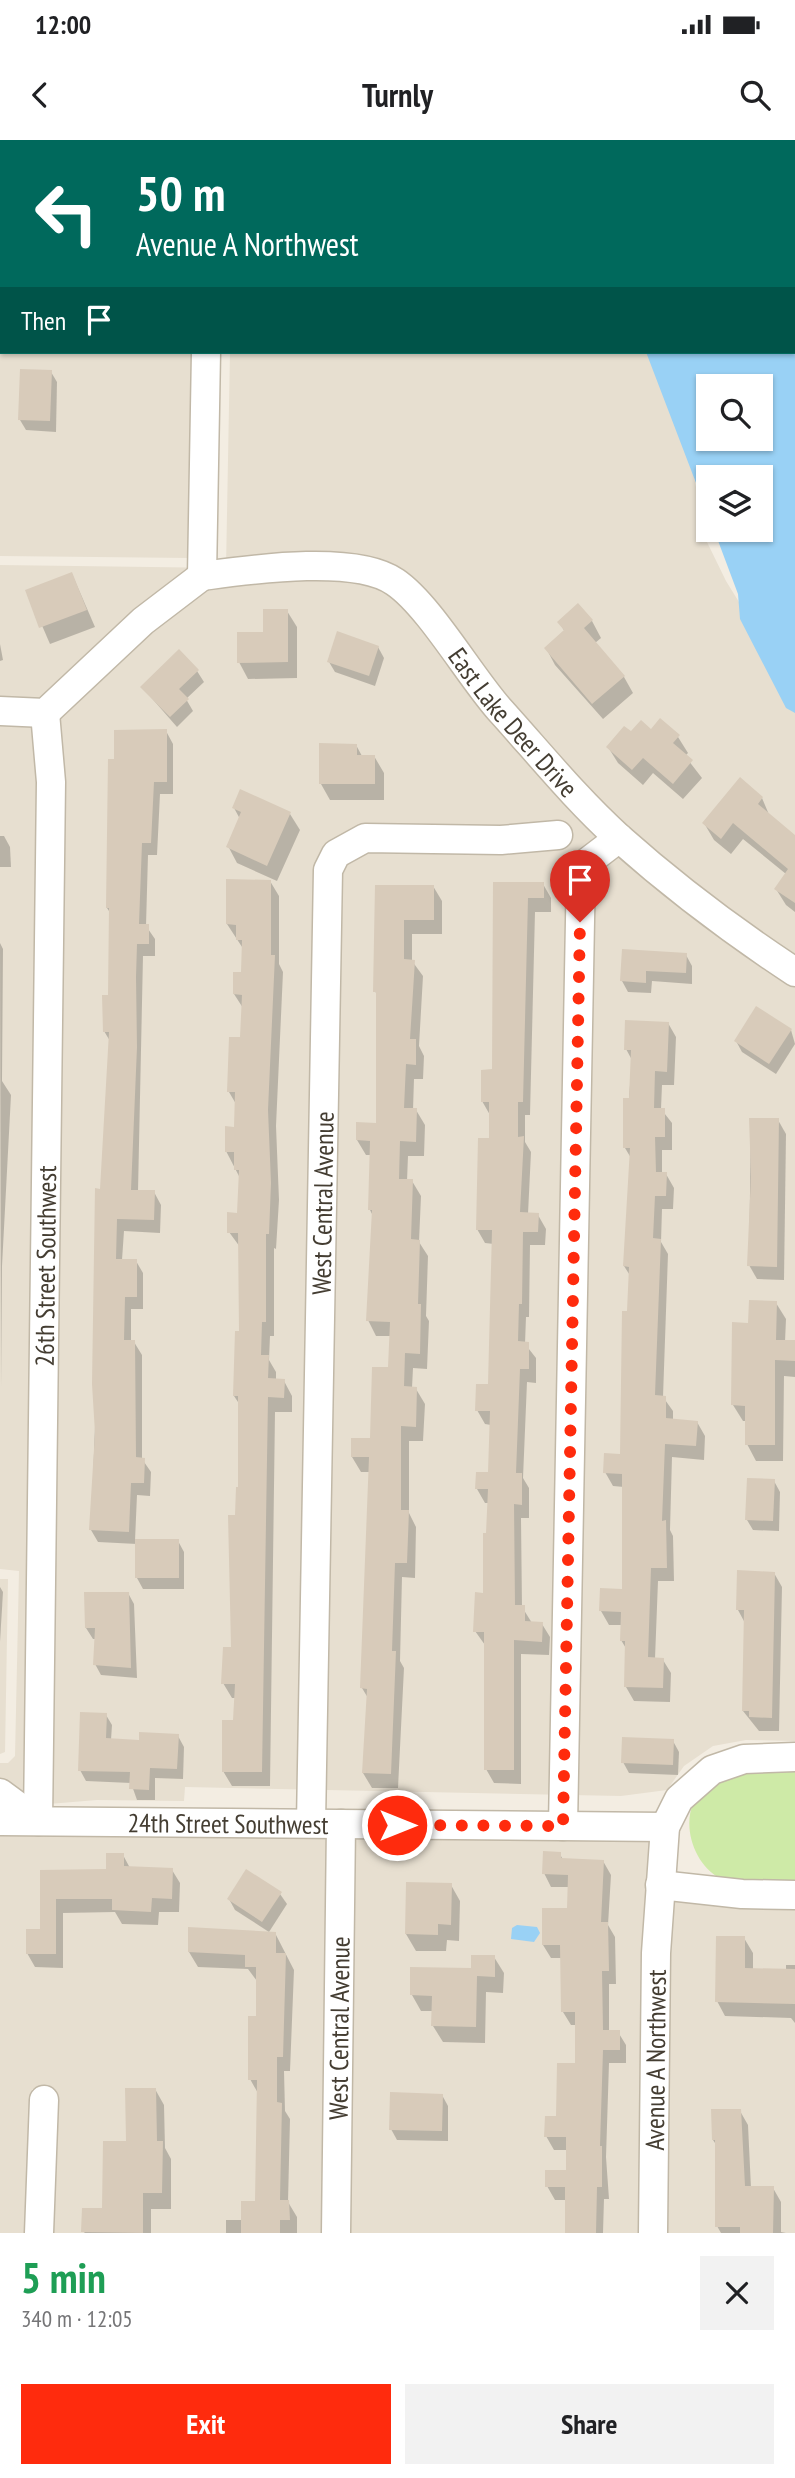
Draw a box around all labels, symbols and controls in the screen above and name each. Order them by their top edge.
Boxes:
text: 12:00 [35,8,91,41]
text: Turnly [362,74,433,116]
icon: back [21,76,59,114]
icon: search [736,76,774,114]
text: 50 m [136,161,225,225]
icon: left [21,168,112,259]
text: Avenue A Northwest [136,223,359,265]
icon: arrive [80,301,118,339]
text: Then [21,304,66,337]
map controls [696,374,773,542]
button: search [696,374,773,451]
button: layers [696,465,773,542]
street label: East Lake Deer Drive [442,641,585,803]
pin [550,850,610,922]
icon: arrive [561,861,599,899]
street label: West Central Avenue [304,1111,340,1295]
street label: 26th Street Southwest [27,1165,63,1367]
position arrow [360,1788,434,1862]
street label: 24th Street Southwest [127,1806,329,1840]
street label: West Central Avenue [321,1936,356,2120]
street label: Avenue A Northwest [637,1969,672,2151]
text: 5 min [21,2250,106,2305]
button: close [700,2256,774,2330]
text: 340 m · 12:05 [21,2304,133,2333]
button: Exit [21,2384,391,2464]
button: Share [405,2384,774,2464]

